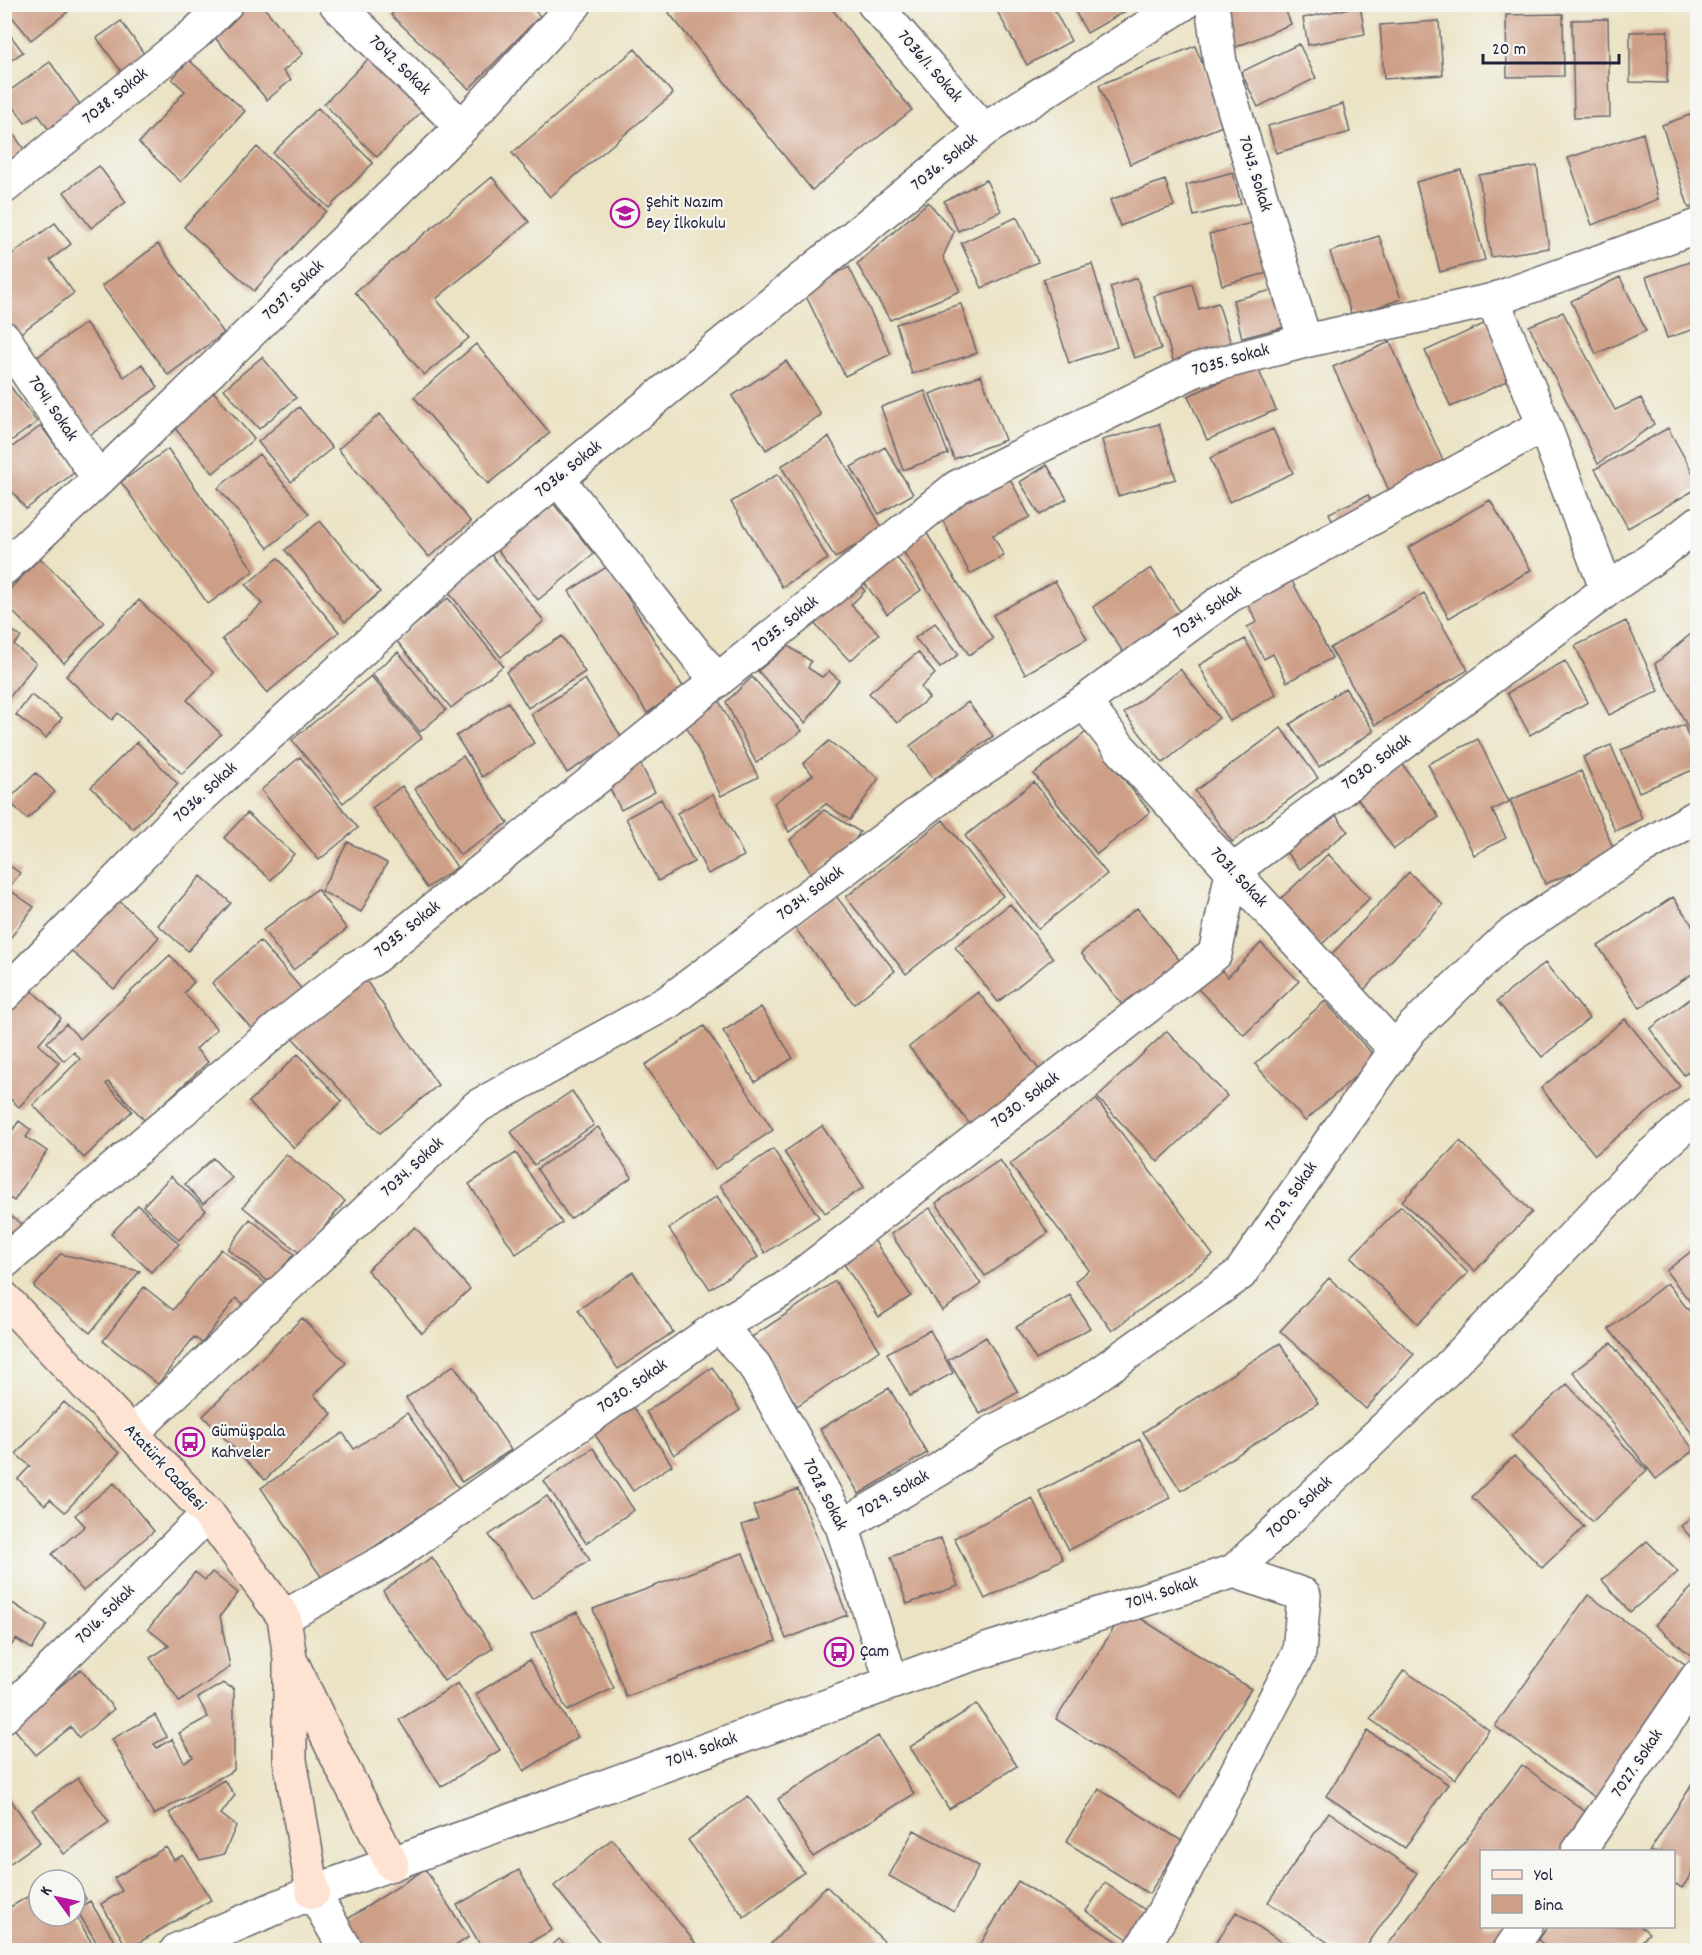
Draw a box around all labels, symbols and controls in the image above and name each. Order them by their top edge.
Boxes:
street label: 7036/1. Sokak [890,25,968,109]
scale bar [1483,27,1620,65]
street label: 7042. Sokak [362,30,436,102]
text: 20 m [1492,38,1526,63]
street label: 7038. Sokak [78,63,154,131]
street label: 7036. Sokak [906,128,984,198]
street label: 7043. Sokak [1231,133,1277,215]
place label: Şehit Nazım Bey İlkokulu [646,191,726,237]
school or university icon: Şehit Nazım Bey İlkokulu [609,197,641,229]
street label: 7037. Sokak [257,255,331,327]
street label: 7035. Sokak [1189,338,1273,384]
street label: 7041. Sokak [21,371,83,447]
street label: 7036. Sokak [530,435,608,505]
street label: 7034. Sokak [1169,580,1247,646]
street label: 7035. Sokak [747,590,825,660]
street label: 7030. Sokak [1337,729,1417,797]
street label: 7036. Sokak [168,757,244,829]
street label: 7031. Sokak [1203,842,1273,914]
street label: 7034. Sokak [772,860,850,928]
street label: 7035. Sokak [369,895,447,965]
street label: 7030. Sokak [986,1066,1066,1136]
street label: 7034. Sokak [376,1132,450,1204]
street label: 7029. Sokak [1260,1157,1324,1237]
street label: 7030. Sokak [593,1354,673,1420]
street label: Atatürk Caddesi [117,1419,211,1517]
place label: Gümüşpala Kahveler [211,1420,286,1466]
bus stop icon: Gümüşpala Kahveler [174,1426,206,1458]
street label: 7028. Sokak [795,1455,853,1535]
street label: 7029. Sokak [854,1464,934,1526]
street label: 7000. Sokak [1261,1471,1339,1545]
street label: 7014. Sokak [1123,1571,1201,1617]
street label: 7016. Sokak [70,1579,142,1651]
bus stop icon: Çam [823,1636,855,1668]
place label: Çam [860,1640,889,1665]
street label: 7027. Sokak [1606,1725,1670,1803]
street label: 7014. Sokak [663,1727,741,1775]
legend [1480,1850,1675,1928]
text: Yol [1534,1864,1554,1889]
north arrow [27,1868,87,1928]
text: K [35,1881,59,1901]
text: Bina [1534,1894,1563,1919]

